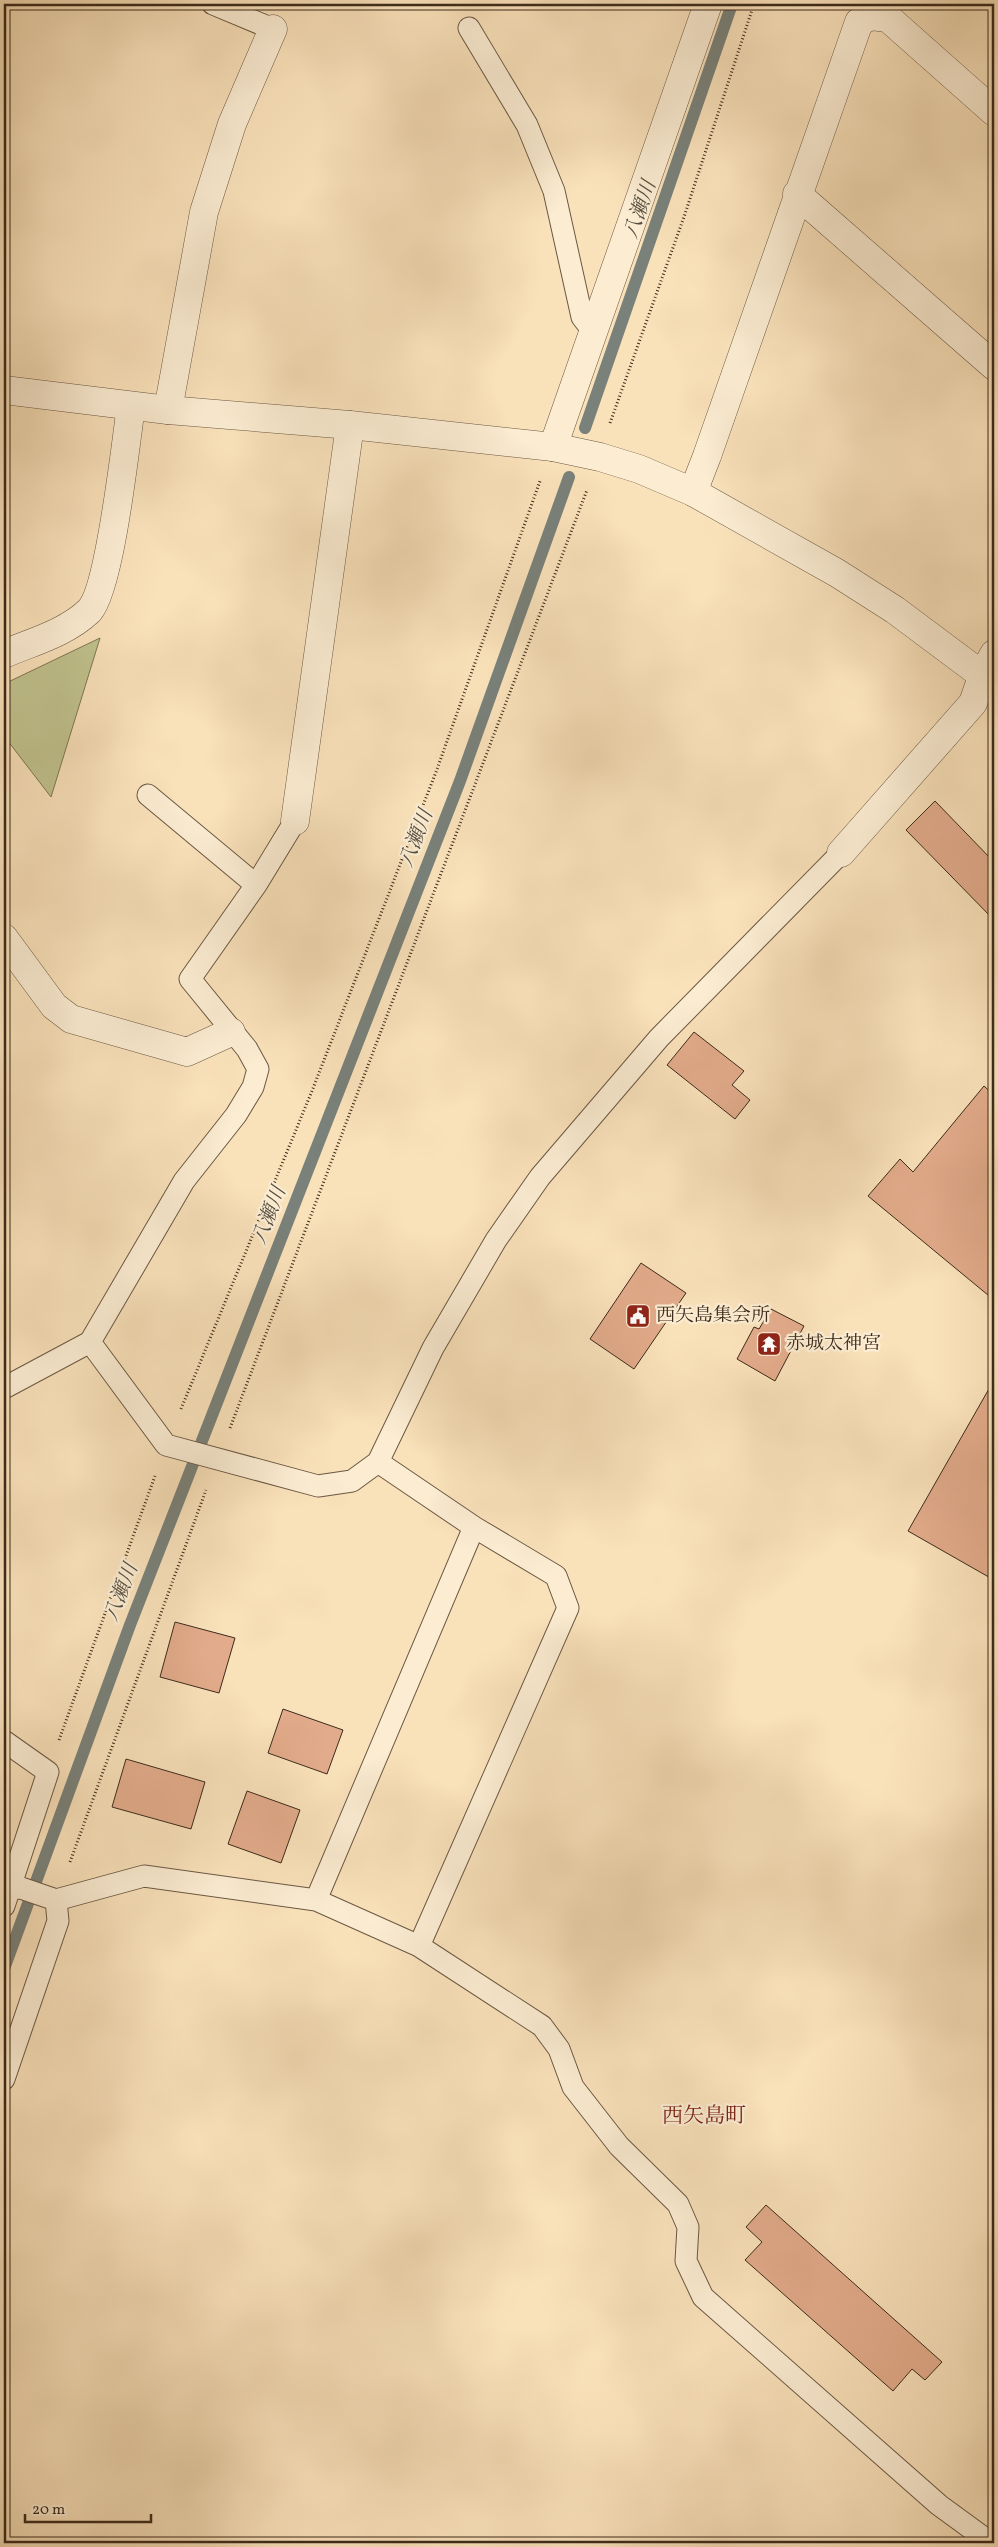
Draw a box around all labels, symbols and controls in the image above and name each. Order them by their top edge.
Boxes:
water label: 八瀬川 [618,175,665,243]
water label: 八瀬川 [393,804,442,872]
water label: 八瀬川 [246,1181,295,1249]
public building icon: 西矢島集会所 [625,1303,651,1329]
place label: 西矢島集会所 [656,1303,770,1329]
temple icon: 赤城太神宮 [756,1331,782,1357]
place label: 赤城太神宮 [786,1331,881,1357]
water label: 八瀬川 [98,1558,147,1626]
district label: 西矢島町 [662,2102,746,2131]
scale bar [25,2492,151,2524]
text: 20 m [32,2500,65,2521]

